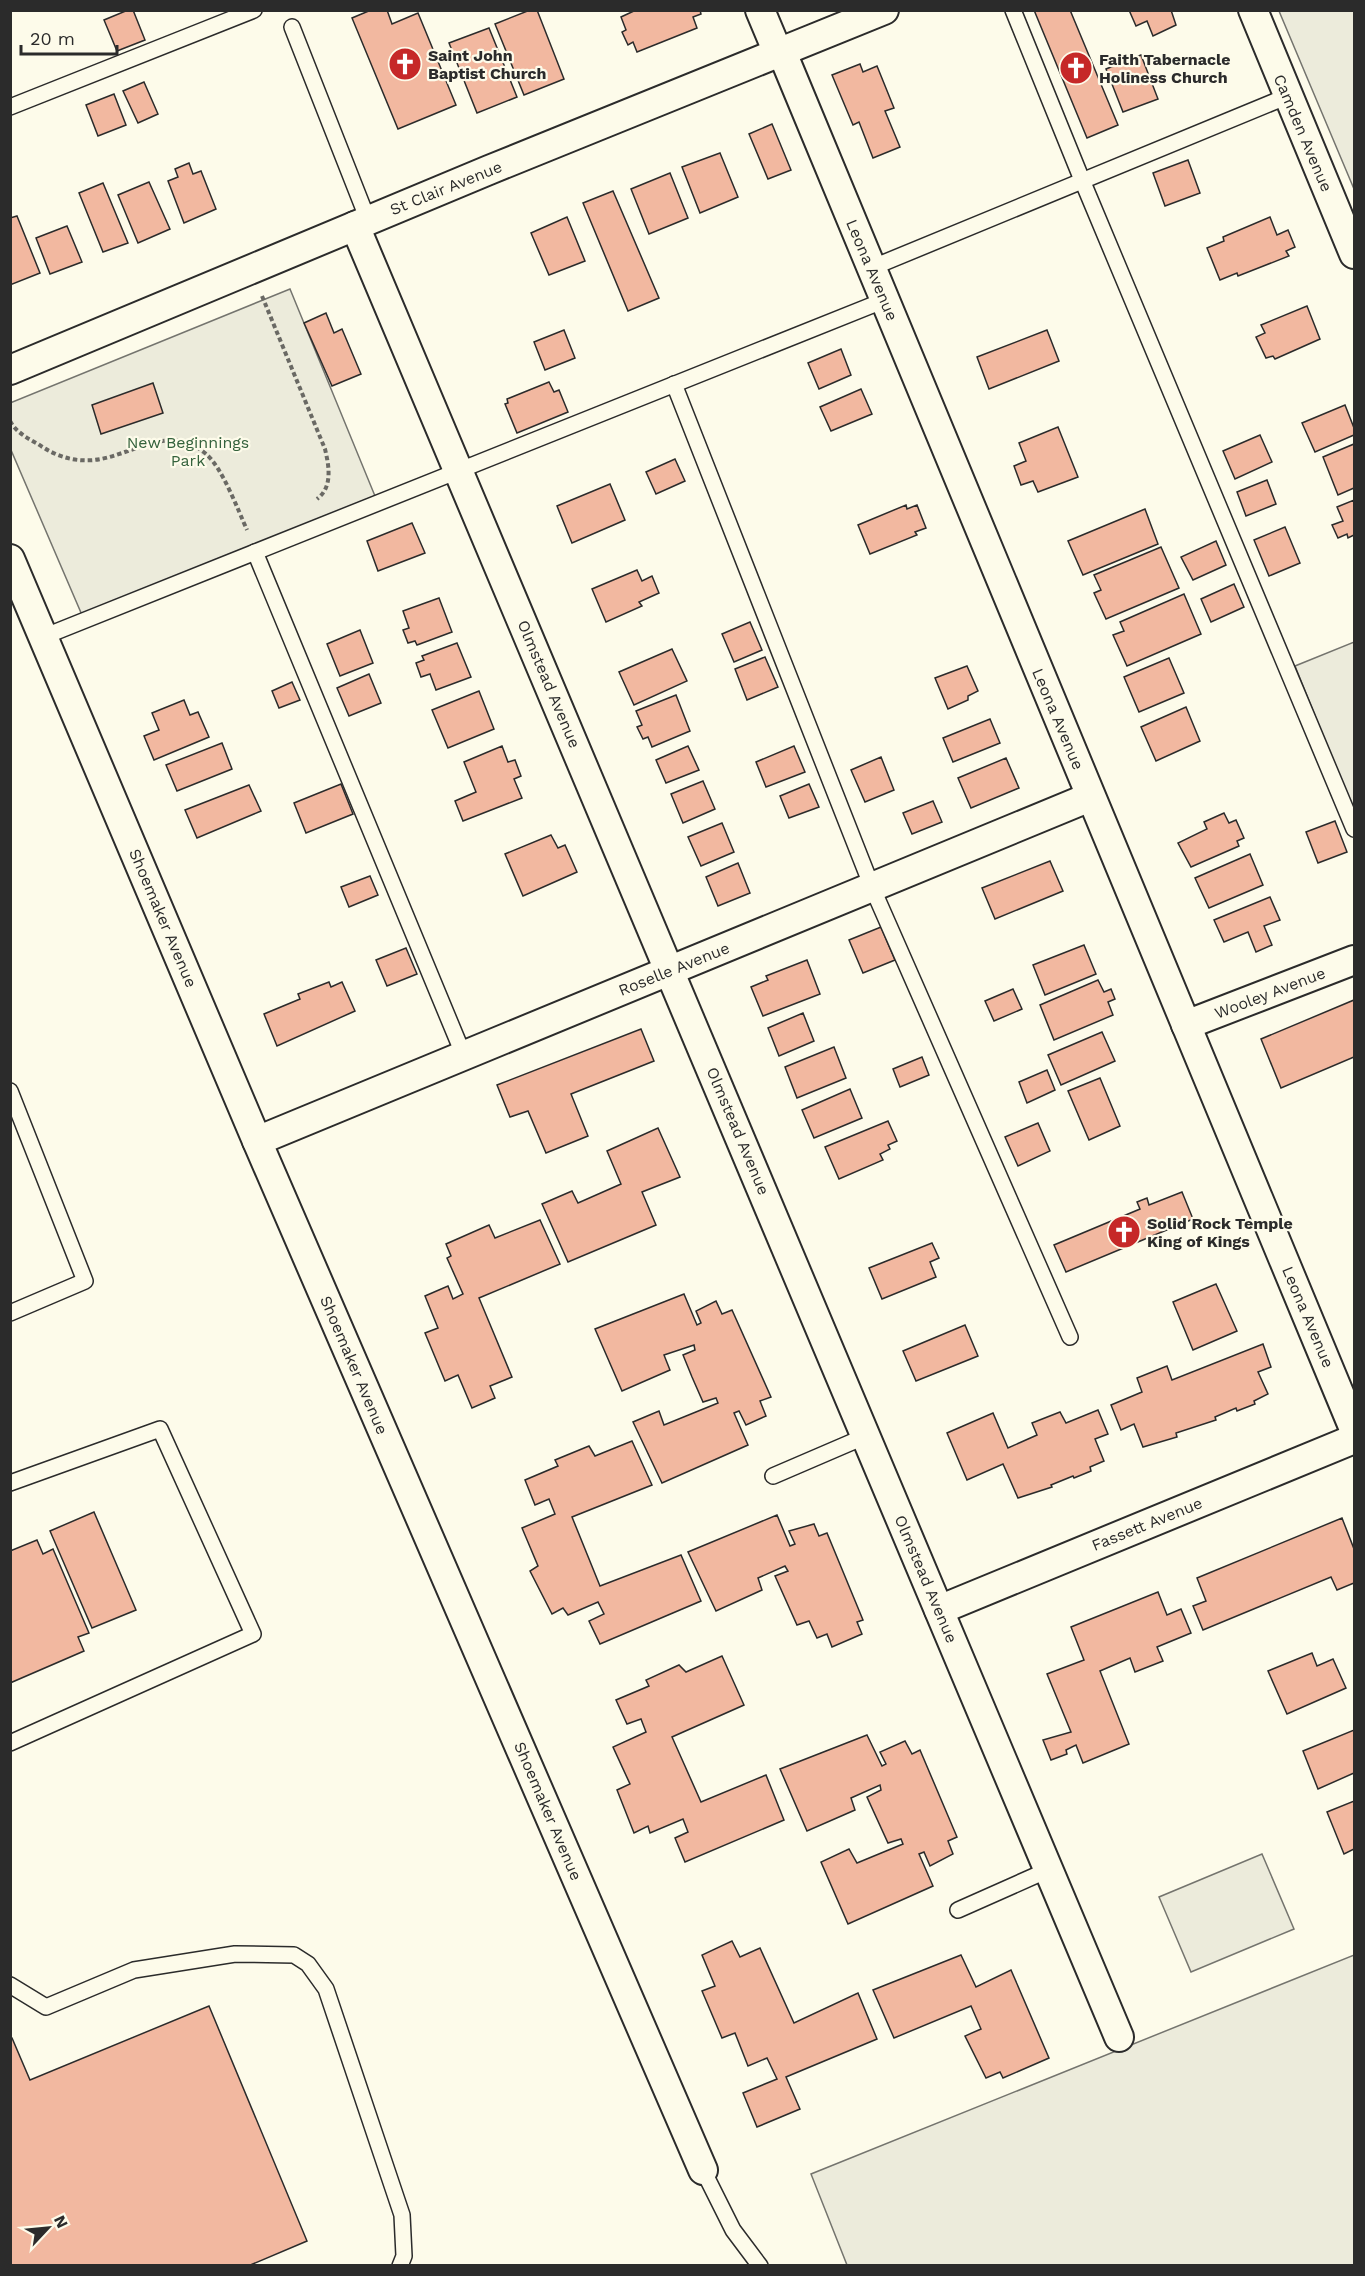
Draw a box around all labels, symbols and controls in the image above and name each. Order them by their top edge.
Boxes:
scale bar [21,18,117,56]
text: 20 m [30,28,75,49]
church icon: Saint John Baptist Church [387,46,423,82]
place label: Saint John Baptist Church [428,46,546,83]
church icon: Faith Tabernacle Holiness Church [1058,50,1094,86]
place label: Faith Tabernacle Holiness Church [1099,50,1231,87]
street label: Camden Avenue [1270,71,1336,195]
street label: St Clair Avenue [387,157,505,219]
street label: Leona Avenue [842,217,902,323]
park label: New Beginnings Park [127,433,249,470]
street label: Olmstead Avenue [513,617,585,751]
street label: Leona Avenue [1028,666,1088,772]
street label: Shoemaker Avenue [125,846,201,990]
street label: Roselle Avenue [616,938,732,1000]
street label: Wooley Avenue [1212,963,1328,1023]
street label: Olmstead Avenue [702,1064,774,1198]
church icon: Solid Rock Temple King of Kings [1106,1214,1142,1250]
place label: Solid Rock Temple King of Kings [1147,1214,1293,1251]
street label: Leona Avenue [1278,1264,1338,1370]
street label: Shoemaker Avenue [316,1293,392,1437]
street label: Fassett Avenue [1089,1493,1205,1555]
street label: Olmstead Avenue [890,1512,962,1646]
street label: Shoemaker Avenue [510,1739,586,1883]
north arrow [18,2198,78,2258]
text: N [50,2212,72,2231]

